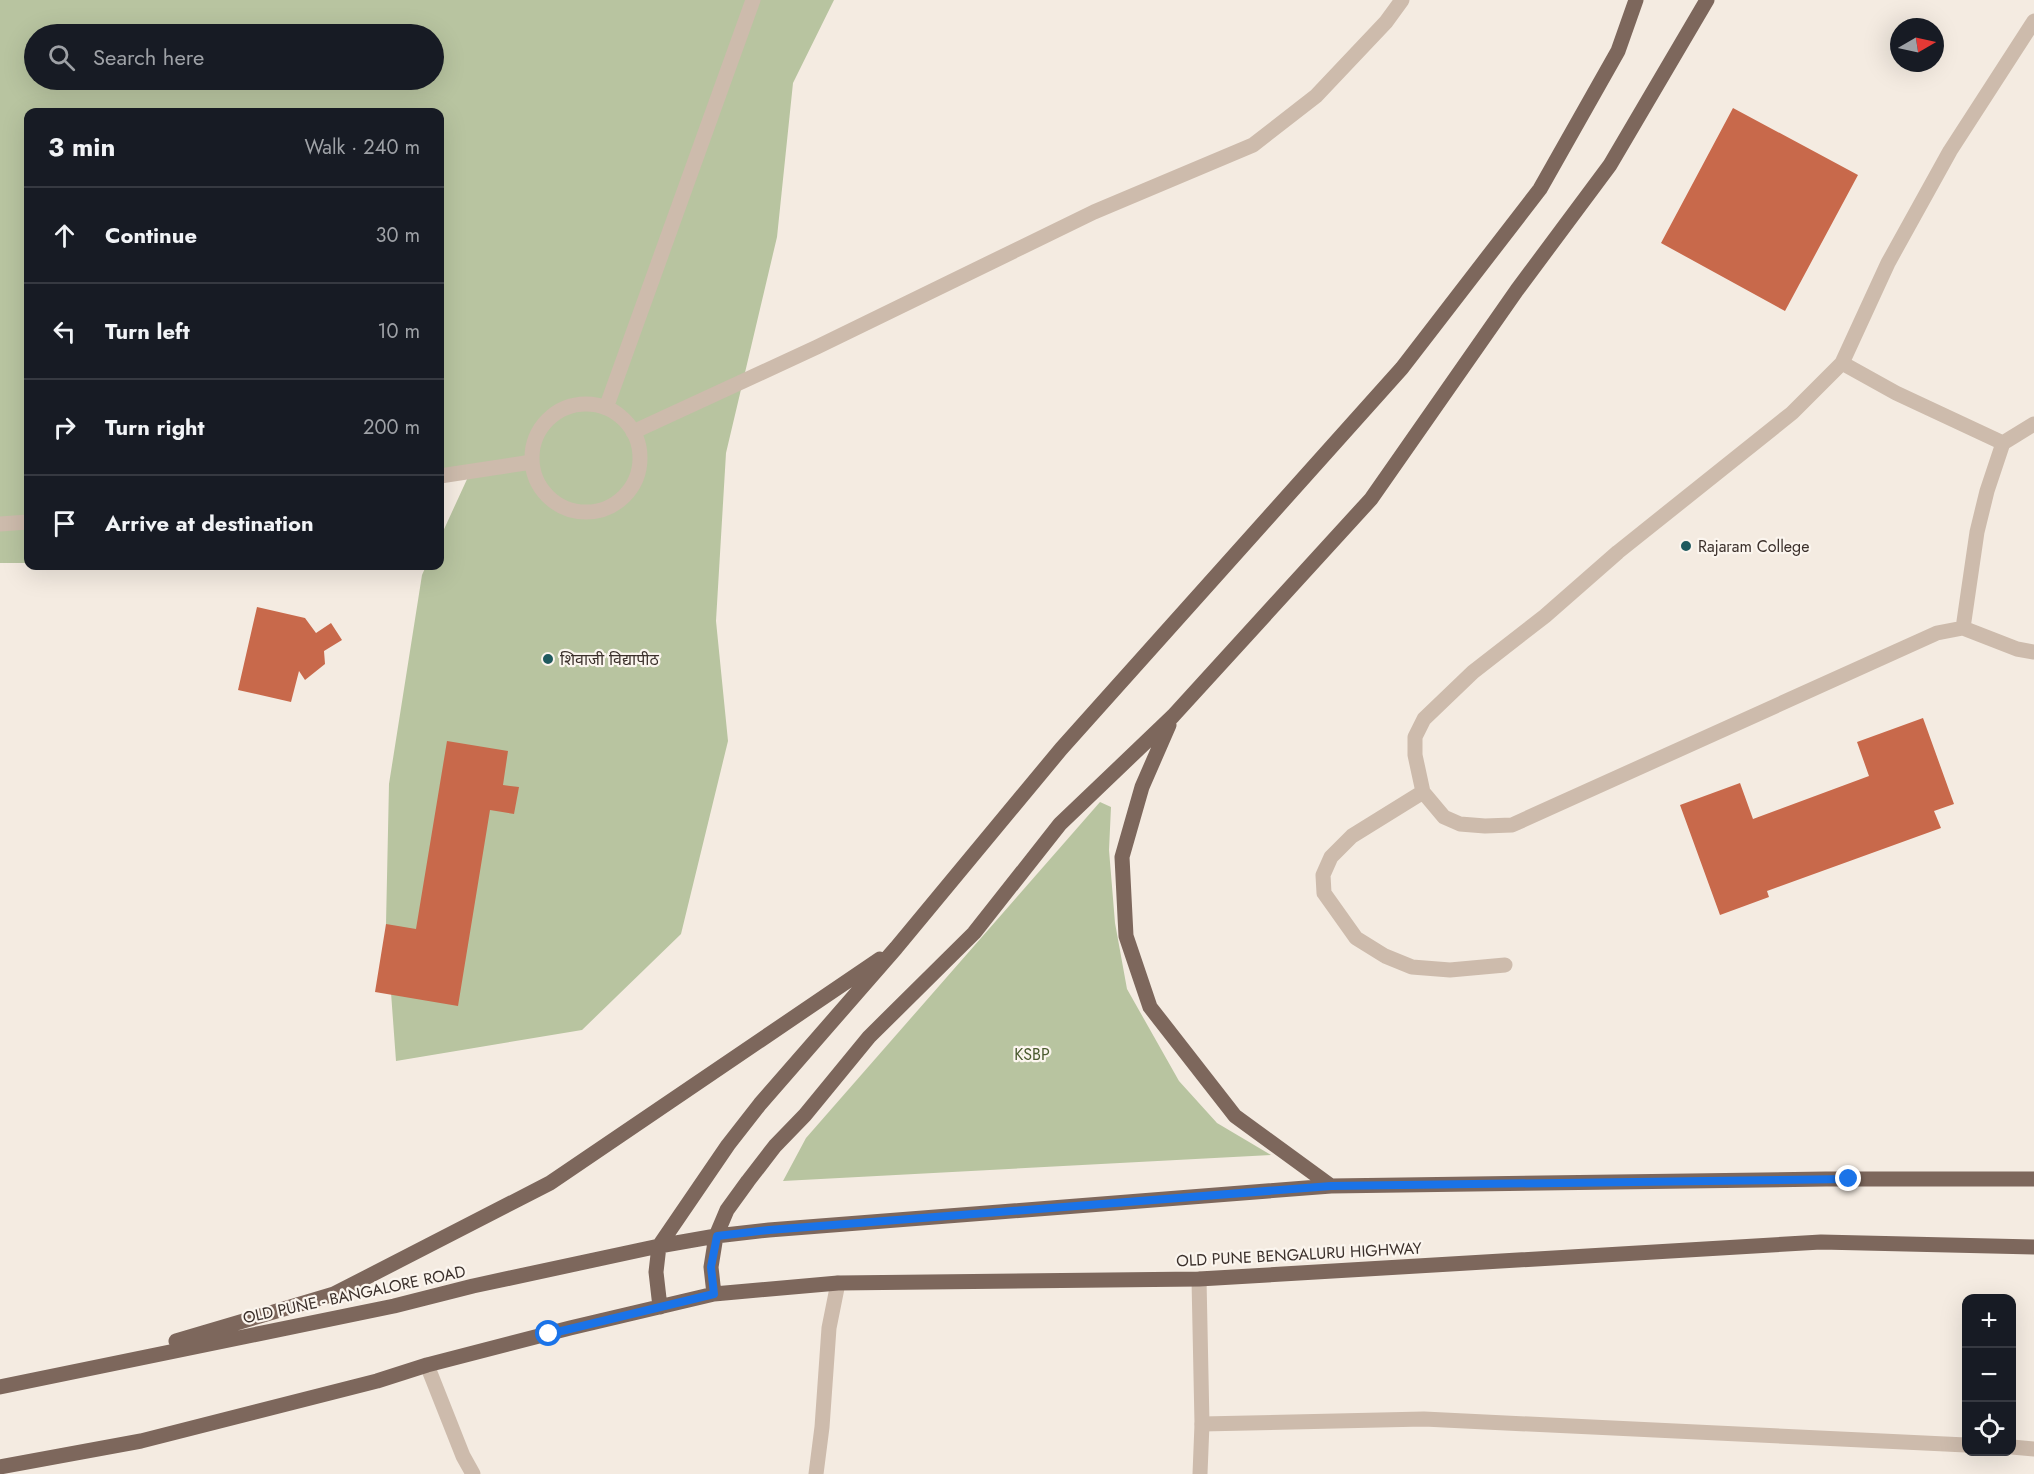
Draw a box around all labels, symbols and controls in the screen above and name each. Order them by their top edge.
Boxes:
north arrow [1890,18,1944,72]
search box [24,24,444,90]
icon: search [45,41,78,74]
text: Search here [93,41,204,73]
text: 3 min [48,128,115,166]
text: Walk · 240 m [305,133,420,162]
icon: ahead [48,219,81,252]
text: Continue [105,219,197,251]
text: 30 m [375,221,420,250]
icon: left [48,315,81,348]
text: Turn left [105,315,190,347]
text: 10 m [377,317,420,346]
icon: right [48,411,81,444]
text: Turn right [105,411,205,443]
text: 200 m [363,413,420,442]
icon: arrive [48,507,81,540]
text: Arrive at destination [105,507,314,539]
place label: Rajaram College [1698,535,1809,558]
marker: Rajaram College [1679,539,1693,553]
place label: शिवाजी विद्यापीठ [560,648,659,671]
marker: शिवाजी विद्यापीठ [541,652,555,666]
park label: KSBP [1014,1043,1050,1066]
route end [1835,1165,1861,1191]
street label: OLD PUNE BENGALURU HIGHWAY [1176,1237,1422,1272]
street label: OLD PUNE - BANGALORE ROAD [241,1260,468,1329]
map controls [1962,1294,2016,1456]
button: + [1962,1294,2016,1348]
route start [535,1320,561,1346]
button: − [1962,1348,2016,1402]
button: locate [1962,1402,2016,1456]

